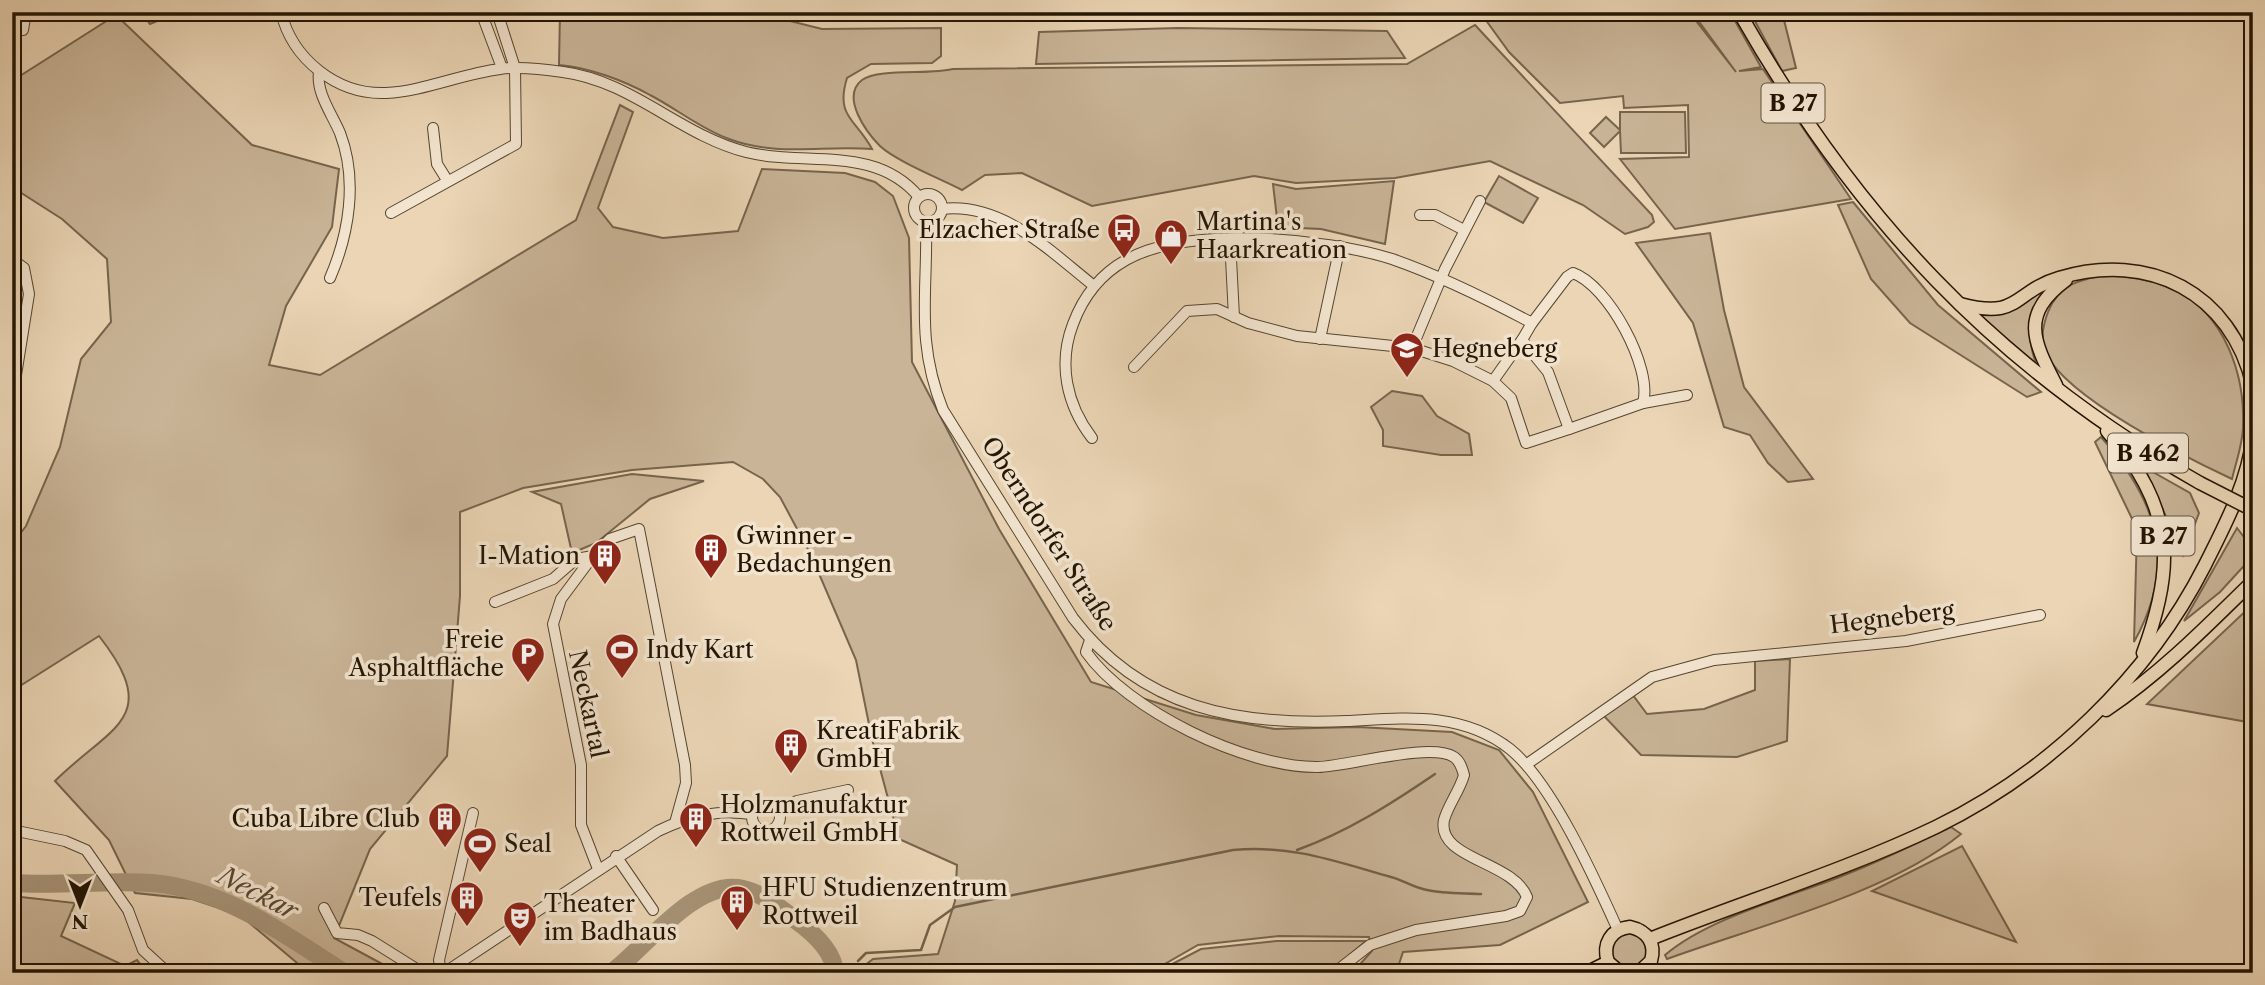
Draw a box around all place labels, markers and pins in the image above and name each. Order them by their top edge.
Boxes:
place label: Martina's Haarkreation [1196,207,1347,264]
bus stop icon: Elzacher Straße [1105,211,1143,260]
place label: Elzacher Straße [919,215,1100,244]
shop icon: Martina's Haarkreation [1152,217,1190,266]
school or university icon: Hegneberg [1388,330,1426,379]
place label: Hegneberg [1432,334,1558,363]
place label: Gwinner - Bedachungen [736,521,892,578]
building icon: Gwinner - Bedachungen [692,531,730,580]
building icon: I-Mation [586,537,624,586]
place label: I-Mation [478,541,580,570]
place label: Freie Asphaltfläche [348,625,504,682]
sports icon: Indy Kart [603,631,641,680]
parking icon: Freie Asphaltfläche [509,635,547,684]
place label: Indy Kart [646,635,754,664]
place label: KreatiFabrik GmbH [816,716,961,773]
building icon: KreatiFabrik GmbH [772,726,810,775]
place label: Holzmanufaktur Rottweil GmbH [720,790,907,847]
building icon: Cuba Libre Club [426,800,464,849]
building icon: Holzmanufaktur Rottweil GmbH [677,800,715,849]
place label: Cuba Libre Club [231,804,420,833]
sports icon: Seal [461,825,499,874]
place label: Seal [504,829,552,858]
place label: HFU Studienzentrum Rottweil [762,873,1008,930]
building icon: Teufels [448,879,486,928]
place label: Teufels [359,883,442,912]
building icon: HFU Studienzentrum Rottweil [718,883,756,932]
place label: Theater im Badhaus [544,889,677,946]
theatre icon: Theater im Badhaus [501,899,539,948]

